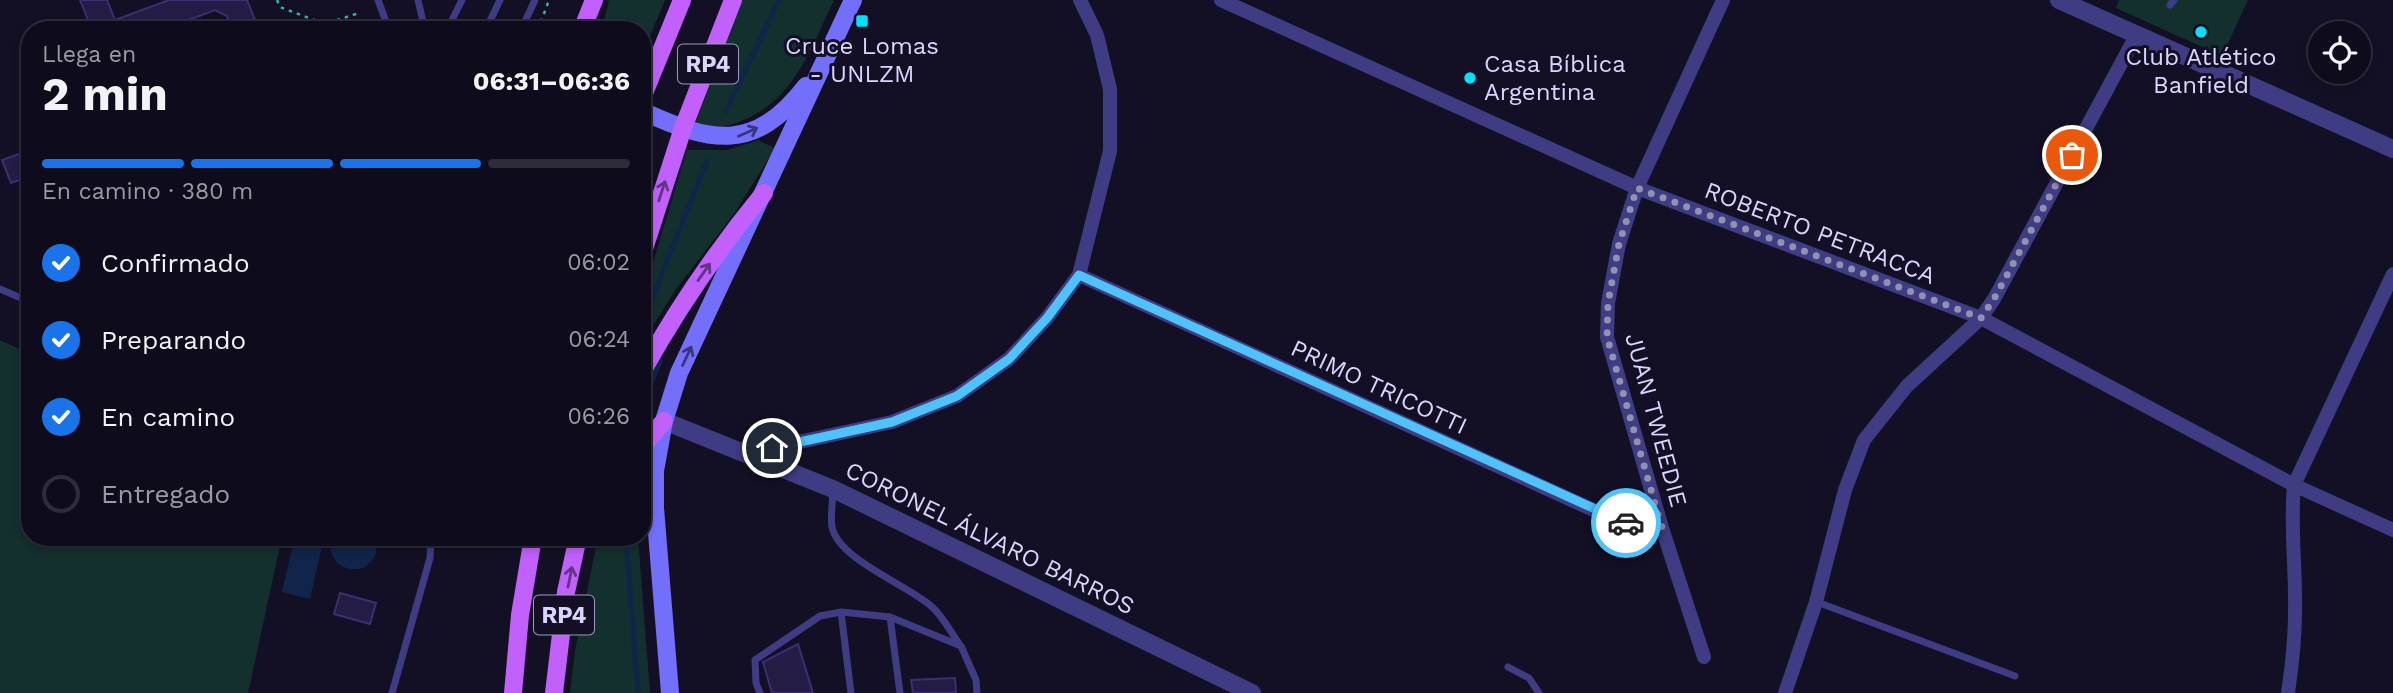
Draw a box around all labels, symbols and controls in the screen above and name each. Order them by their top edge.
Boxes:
marker: Cruce Lomas - UNLZM [854,13,870,29]
map controls [2308,21,2371,84]
button: locate [2308,21,2371,84]
marker: Club Atlético Banfield [2193,24,2209,40]
place label: Cruce Lomas - UNLZM [785,32,939,88]
text: Llega en [42,41,136,68]
place label: Club Atlético Banfield [2125,43,2277,99]
road number: RP4 [678,44,738,83]
place label: Casa Bíblica Argentina [1484,50,1626,106]
text: 06:31–06:36 [473,66,630,96]
text: 2 min [42,67,168,121]
marker: Casa Bíblica Argentina [1462,70,1478,86]
one-way arrow [737,125,759,138]
pin [2042,125,2102,185]
icon: bag [2053,136,2091,174]
street label: ROBERTO PETRACCA [1701,176,1939,290]
text: En camino · 380 m [42,178,253,205]
one-way arrow [657,181,669,203]
icon: check [42,244,80,282]
text: Confirmado [101,248,250,278]
text: 06:02 [567,249,630,276]
one-way arrow [697,263,711,282]
icon: check [42,321,80,359]
text: Preparando [101,325,246,355]
text: 06:24 [568,326,630,353]
street label: JUAN TWEEDIE [1619,330,1693,510]
street label: PRIMO TRICOTTI [1286,334,1472,440]
one-way arrow [681,346,694,367]
icon: check [42,398,80,436]
text: En camino [101,402,235,432]
text: 06:26 [568,403,630,430]
pin [742,418,802,478]
icon: home [753,429,791,467]
street label: CORONEL ÁLVARO BARROS [841,456,1139,620]
text: Entregado [101,479,230,509]
courier [1591,488,1661,558]
icon: car [1607,504,1645,542]
one-way arrow [563,566,577,589]
road number: RP4 [534,596,594,635]

